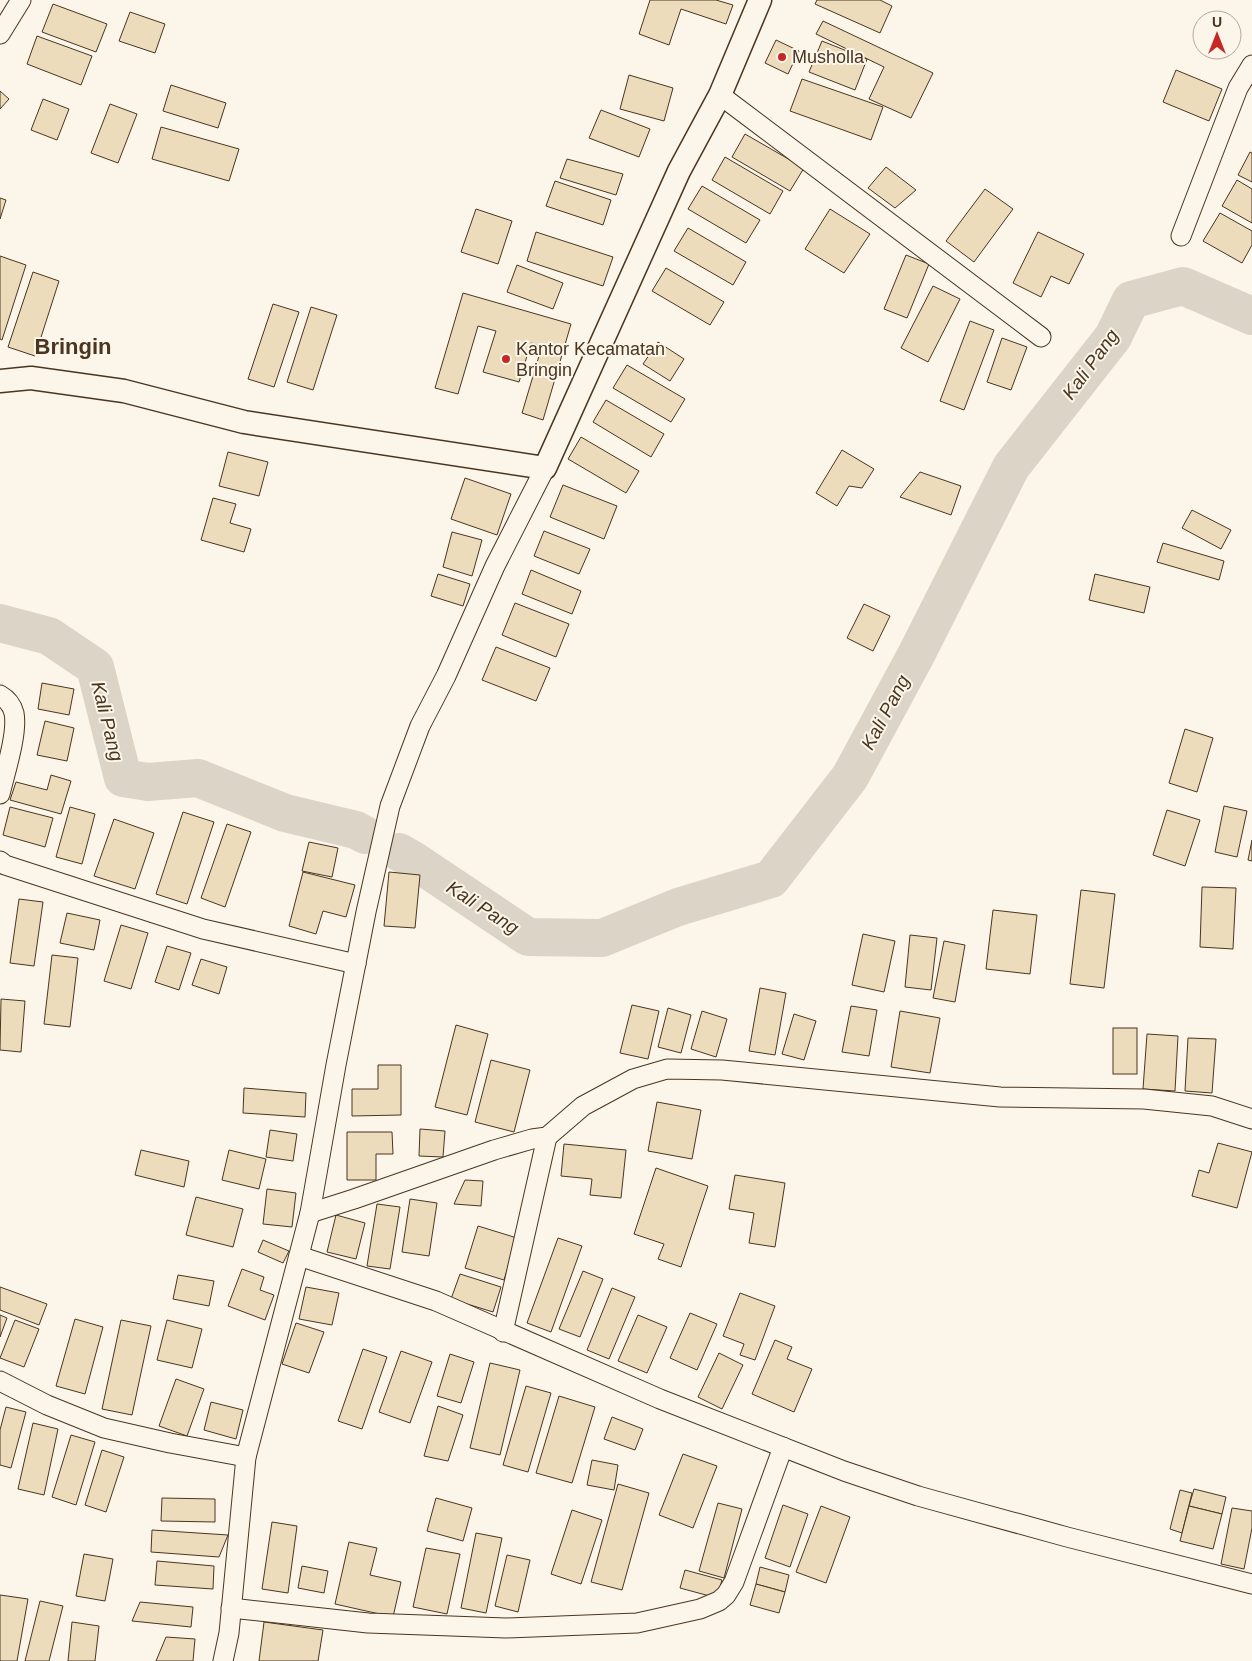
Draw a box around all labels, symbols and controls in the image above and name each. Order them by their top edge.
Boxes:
north arrow [1192,10,1242,60]
text: U [1212,14,1222,30]
place label: Musholla [792,47,865,67]
marker: Musholla [776,51,788,63]
water label: Kali Pang [1058,325,1123,403]
district label: Bringin [35,334,112,359]
place label: Kantor Kecamatan Bringin [516,339,665,380]
marker: Kantor Kecamatan Bringin [500,353,512,365]
water label: Kali Pang [857,671,914,753]
water label: Kali Pang [87,679,128,764]
water label: Kali Pang [443,876,523,939]

